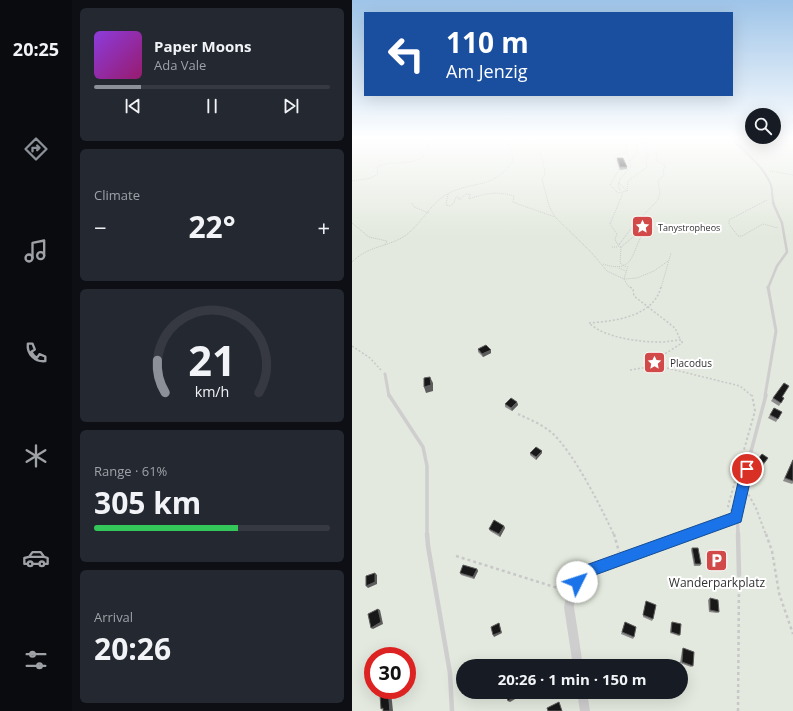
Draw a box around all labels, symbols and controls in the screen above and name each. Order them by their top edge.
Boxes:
text: 110 m [446,23,529,61]
icon: left [380,28,432,80]
text: Paper Moons [154,36,252,56]
text: 20:25 [13,37,59,61]
text: Ada Vale [154,56,206,74]
text: Am Jenzig [446,59,527,83]
icon: previous [122,95,144,117]
icon: pause [201,95,223,117]
icon: next [280,95,302,117]
map controls [745,108,781,144]
button: search [745,108,781,144]
icon: directions [22,135,50,163]
text: Climate [94,186,140,204]
text: 22° [188,206,236,247]
text: − [94,212,107,242]
text: + [317,212,330,242]
place icon: Tanystropheos [630,214,656,240]
place label: Tanystropheos [658,221,720,234]
icon: music [22,237,50,265]
text: 21 [188,332,236,388]
icon: phone [22,339,50,367]
place icon: Placodus [641,350,667,376]
place label: Placodus [670,356,712,370]
text: km/h [195,382,229,401]
icon: climate [22,442,50,470]
pin [730,452,764,486]
icon: arrive [736,458,758,480]
text: Range · 61% [94,462,167,480]
text: 305 km [94,482,201,523]
icon: car [22,544,50,572]
parking icon: Wanderparkplatz [704,548,730,574]
position arrow [556,561,598,603]
place label: Wanderparkplatz [669,574,765,591]
text: Arrival [94,608,133,626]
text: 20:26 [94,628,171,669]
icon: filters [22,646,50,674]
speed limit sign: 30 [364,647,416,699]
text: 20:26 · 1 min · 150 m [498,669,646,689]

